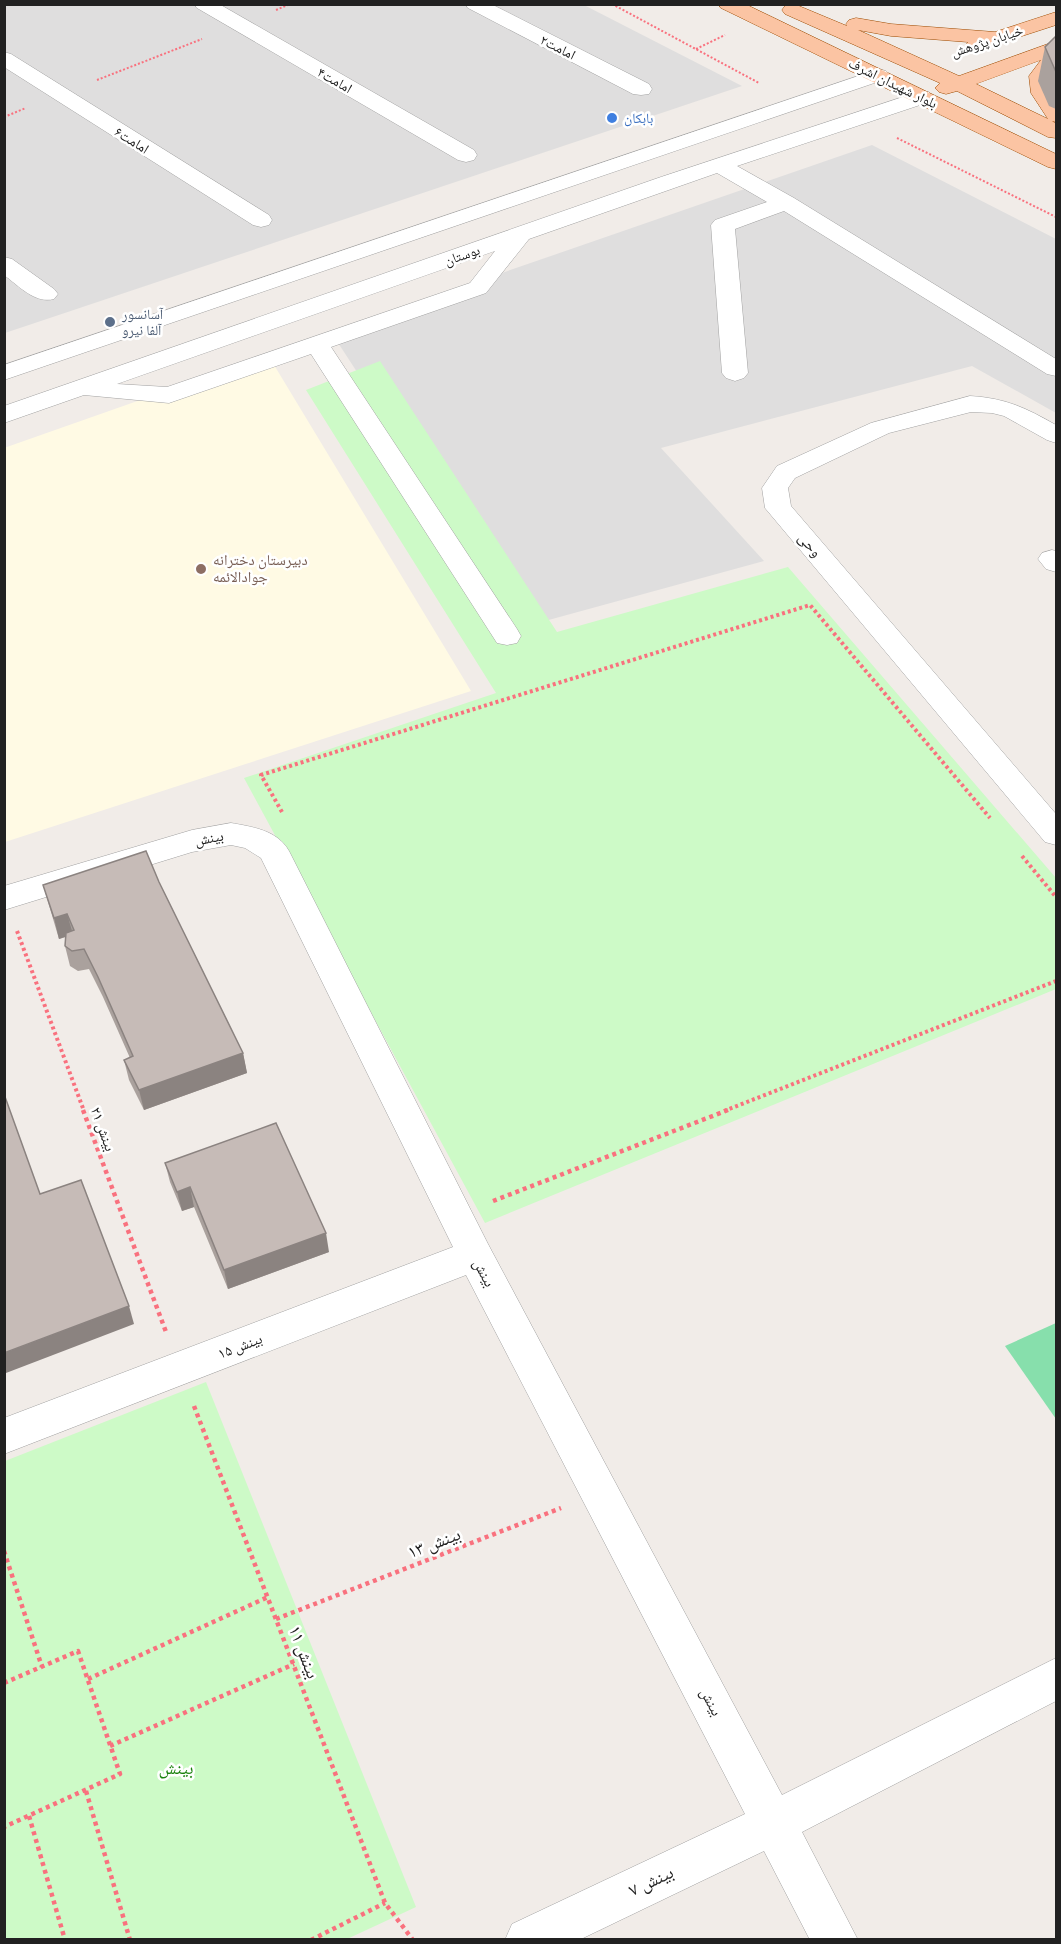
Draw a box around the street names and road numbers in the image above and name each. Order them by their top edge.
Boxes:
street label: خیابان پژوهش [949,22,1025,61]
street label: امامت۲ [537,31,578,64]
street label: بلوار شهیدان اشرف [846,55,940,112]
street label: امامت۴ [314,64,355,97]
street label: امامت۶ [111,123,152,158]
street label: بوستان [442,241,482,269]
street label: وحی [794,529,826,562]
street label: بینش [193,826,225,851]
street label: بینش ۲۱ [86,1104,119,1154]
street label: بینش [468,1256,499,1291]
street label: بینش ۱۵ [215,1329,265,1364]
street label: بینش ۱۳ [404,1523,464,1563]
street label: بینش ۱۱ [284,1622,324,1682]
street label: بینش [695,1685,726,1720]
street label: بینش ۷ [625,1861,677,1901]

